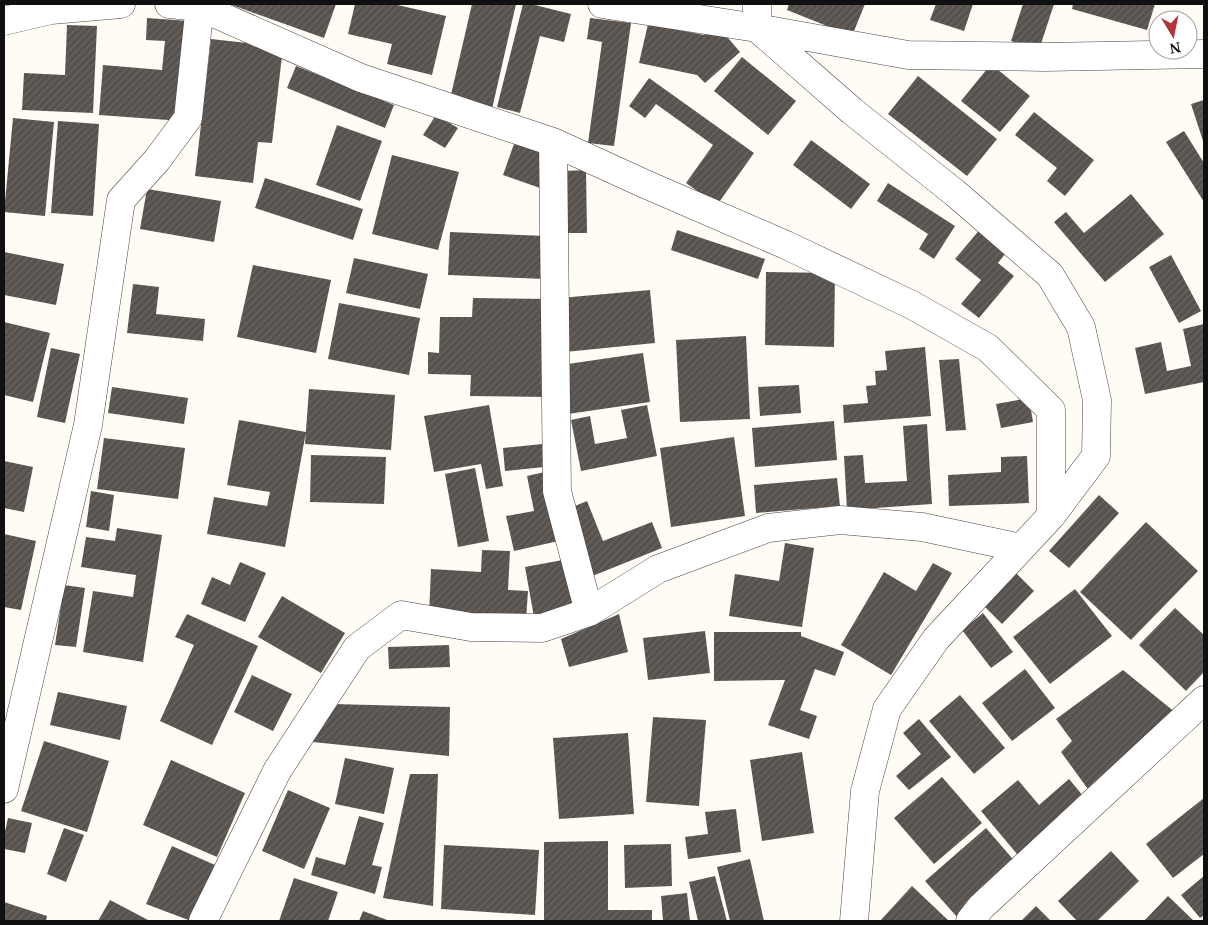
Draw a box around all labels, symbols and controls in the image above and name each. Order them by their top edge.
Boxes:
north arrow [1148,10,1198,60]
text: N [1168,38,1182,59]

